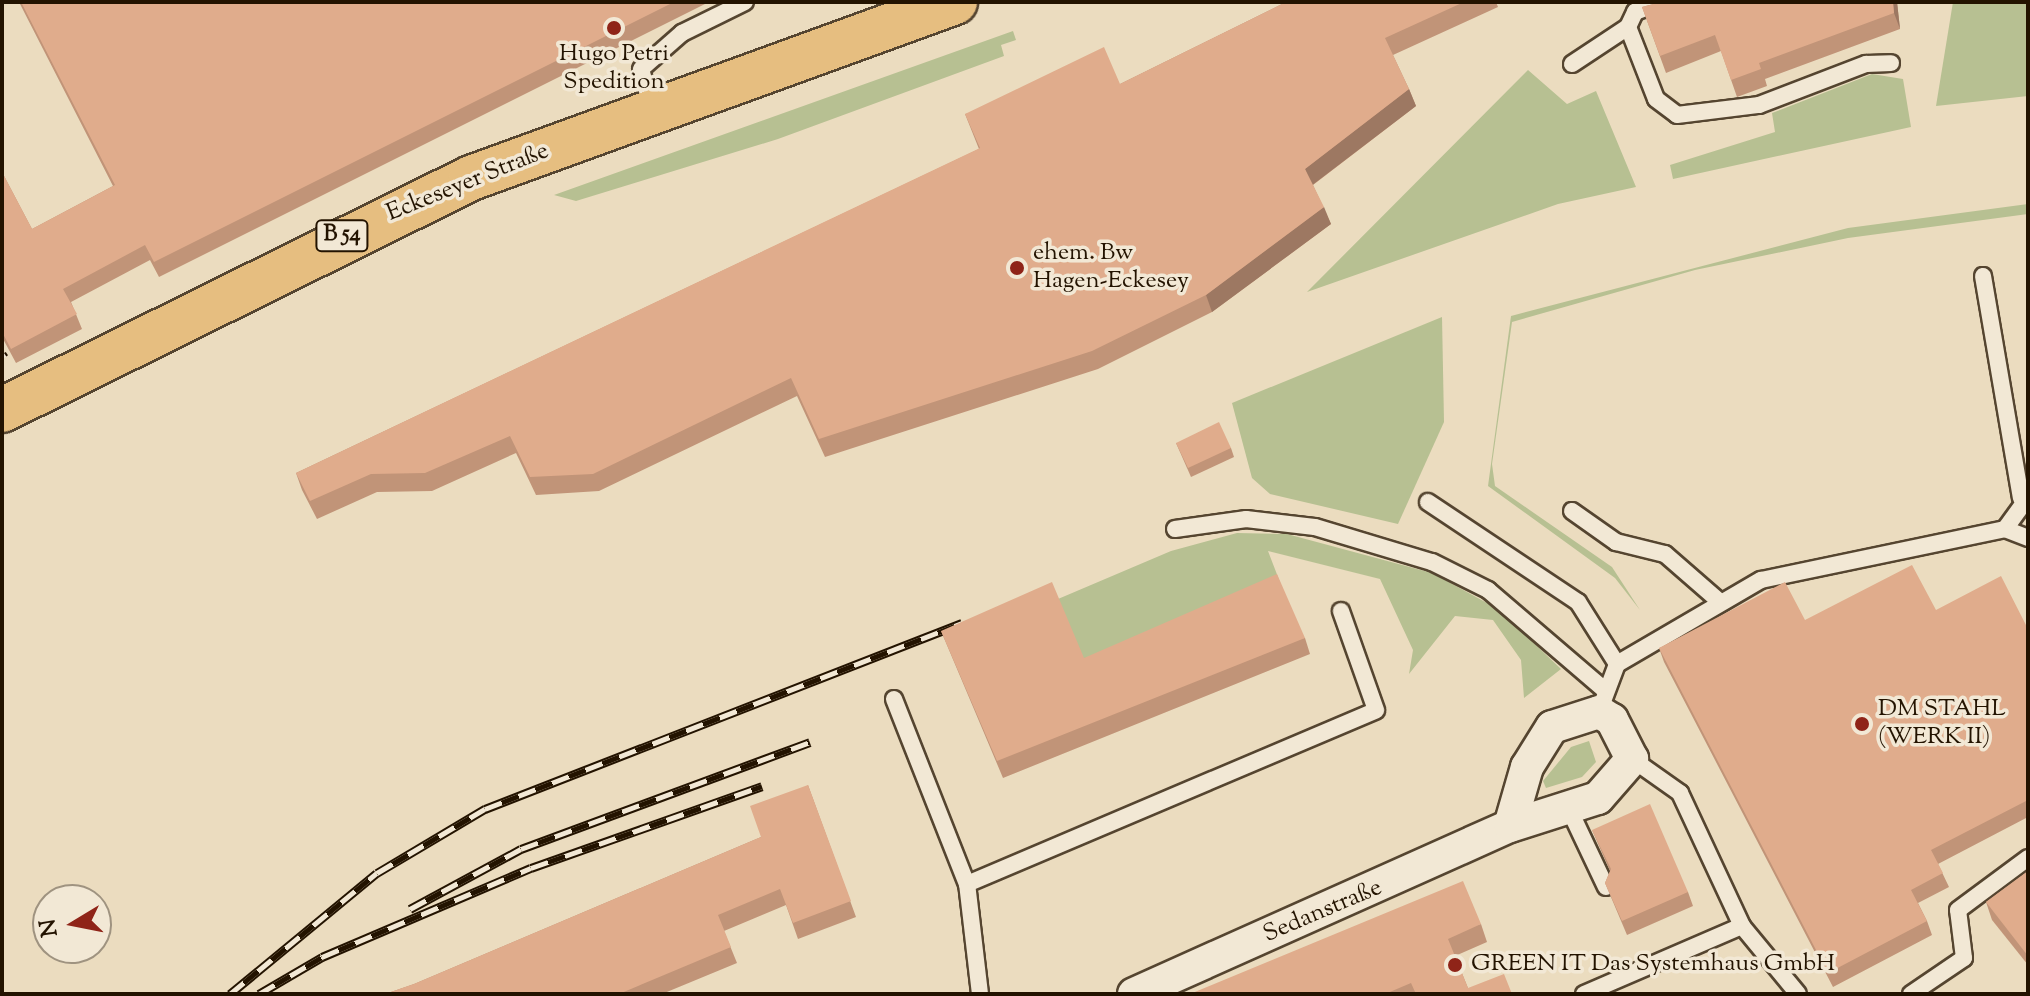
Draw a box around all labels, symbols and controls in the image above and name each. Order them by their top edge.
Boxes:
marker: Hugo Petri Spedition [605,19,623,37]
place label: Hugo Petri Spedition [559,41,669,97]
street label: Eckeseyer Straße [383,137,553,229]
road number: B 54 [314,218,370,254]
place label: ehem. Bw Hagen-Eckesey [1033,240,1189,296]
marker: ehem. Bw Hagen-Eckesey [1008,259,1026,277]
place label: DM STAHL (WERK II) [1878,696,2006,752]
marker: DM STAHL (WERK II) [1853,715,1871,733]
street label: Sedanstraße [1259,874,1387,950]
north arrow [32,884,112,964]
text: N [33,916,68,939]
place label: GREEN IT Das Systemhaus GmbH [1471,951,1835,979]
marker: GREEN IT Das Systemhaus GmbH [1446,956,1464,974]

